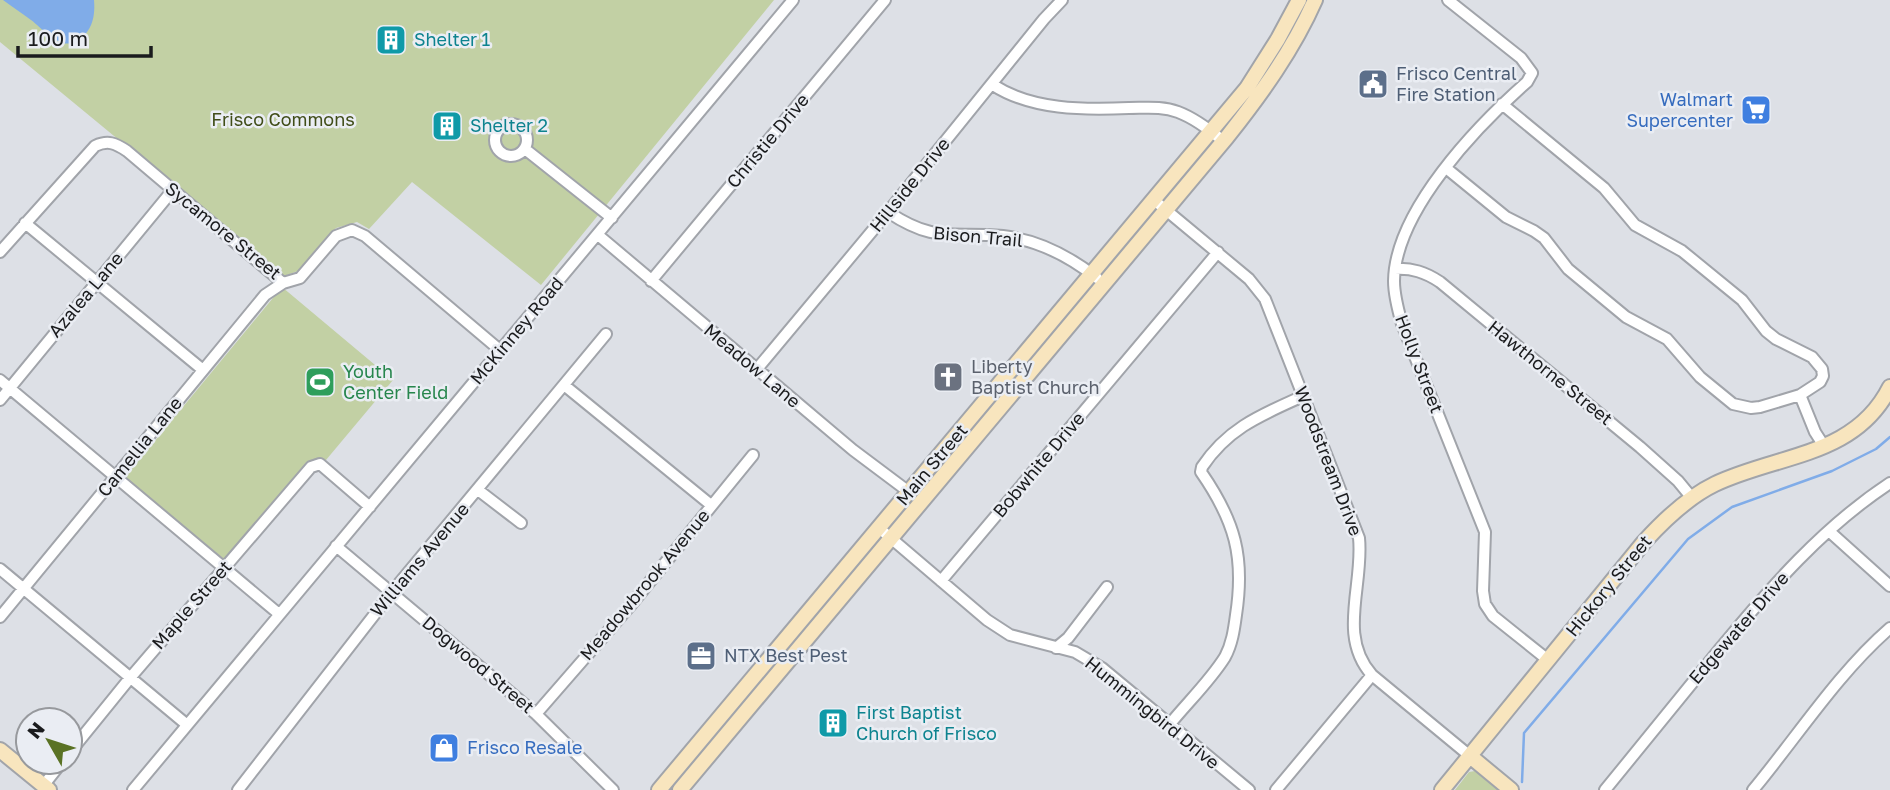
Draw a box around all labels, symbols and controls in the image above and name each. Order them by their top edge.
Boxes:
scale bar [18,14,150,58]
building icon: Shelter 1 [374,23,408,57]
text: 100 m [28,25,88,51]
place label: Shelter 1 [414,28,491,50]
place label: Frisco Central Fire Station [1396,62,1517,105]
public building icon: Frisco Central Fire Station [1356,67,1390,101]
place label: Walmart Supercenter [1626,88,1733,131]
street label: Christie Drive [721,89,813,192]
supermarket icon: Walmart Supercenter [1739,93,1773,127]
park label: Frisco Commons [211,108,355,130]
building icon: Shelter 2 [430,109,464,143]
place label: Shelter 2 [470,114,548,136]
street label: Hillside Drive [864,133,954,236]
street label: Sycamore Street [161,177,286,284]
street label: Bison Trail [932,221,1024,251]
street label: Azalea Lane [43,247,127,341]
street label: McKinney Road [465,272,568,389]
street label: Holly Street [1391,311,1449,416]
street label: Hawthorne Street [1484,315,1617,429]
street label: Meadow Lane [700,319,805,412]
place label: Liberty Baptist Church [971,355,1099,398]
place label: Youth Center Field [343,360,448,403]
church icon: Liberty Baptist Church [931,360,965,394]
sports icon: Youth Center Field [303,365,337,399]
street label: Woodstream Drive [1290,383,1368,539]
street label: Camellia Lane [92,392,186,501]
street label: Bobwhite Drive [988,407,1089,522]
street label: Main Street [891,419,972,509]
street label: Williams Avenue [365,498,473,621]
street label: Meadowbrook Avenue [575,504,714,664]
street label: Hickory Street [1561,530,1656,641]
street label: Maple Street [147,555,236,653]
street label: Edgewater Drive [1684,567,1793,688]
street label: Dogwood Street [418,611,539,717]
office icon: NTX Best Pest [684,639,718,673]
place label: NTX Best Pest [724,644,848,666]
street label: Hummingbird Drive [1081,651,1224,773]
place label: First Baptist Church of Frisco [856,701,997,744]
north arrow [14,706,84,776]
building icon: First Baptist Church of Frisco [816,706,850,740]
text: N [22,717,49,743]
shop icon: Frisco Resale [427,731,461,765]
place label: Frisco Resale [467,736,582,758]

